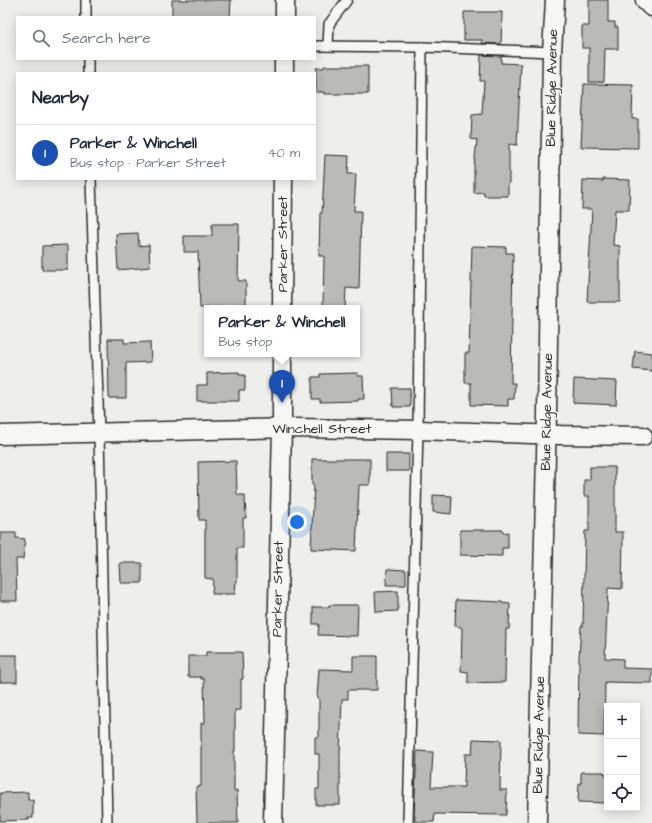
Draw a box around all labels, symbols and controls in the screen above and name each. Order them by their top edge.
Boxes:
search box [16,16,316,60]
icon: search [30,27,52,49]
text: Search here [62,28,151,49]
street label: Blue Ridge Avenue [541,29,563,147]
text: Nearby [32,86,89,110]
text: Parker & Winchell [70,133,197,154]
text: 1 [44,144,46,162]
text: 40 m [268,144,300,162]
text: Bus stop · Parker Street [70,154,226,172]
street label: Parker Street [273,195,293,292]
popup [204,305,360,357]
text: Parker & Winchell [219,312,345,333]
text: Bus stop [219,333,273,351]
street label: Blue Ridge Avenue [536,353,558,471]
pin: 1 [269,370,295,403]
street label: Winchell Street [273,419,372,439]
your location [287,512,307,532]
street label: Parker Street [267,540,289,637]
street label: Blue Ridge Avenue [528,676,550,794]
map controls [604,703,640,811]
button: + [604,703,640,739]
button: − [604,739,640,775]
button: locate [604,775,640,811]

